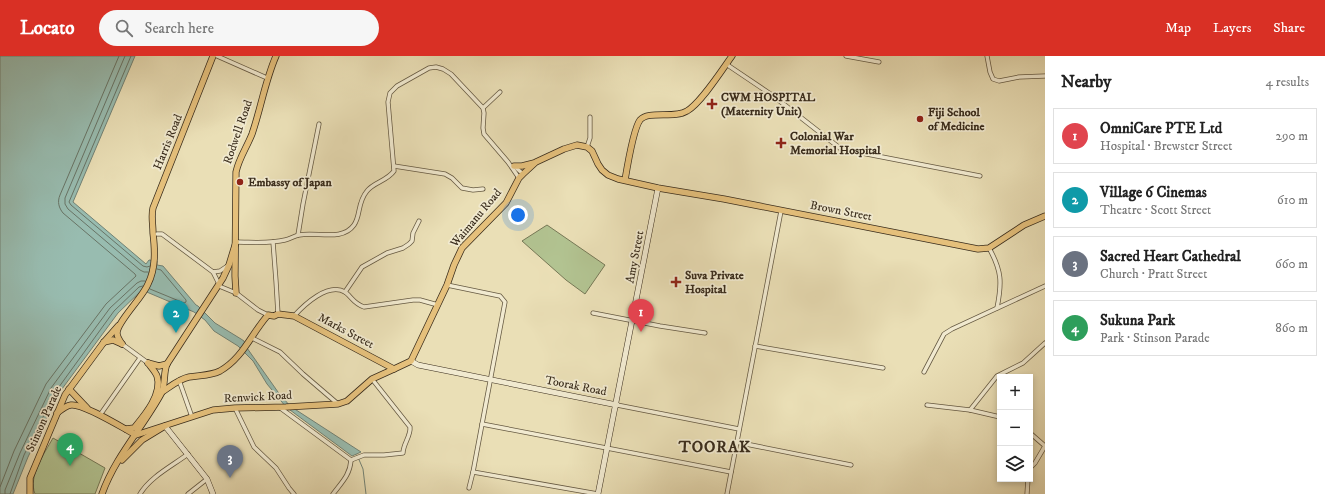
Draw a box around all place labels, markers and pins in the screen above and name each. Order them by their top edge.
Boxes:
place label: CWM HOSPITAL (Maternity Unit) [721,90,816,119]
marker: CWM HOSPITAL (Maternity Unit) [706,98,718,110]
place label: Fiji School of Medicine [928,105,985,134]
marker: Fiji School of Medicine [915,114,925,124]
place label: Colonial War Memorial Hospital [790,129,881,158]
marker: Colonial War Memorial Hospital [775,137,787,149]
place label: Embassy of Japan [248,175,332,190]
marker: Embassy of Japan [235,177,245,187]
place label: Suva Private Hospital [685,268,744,297]
marker: Suva Private Hospital [670,276,682,288]
pin: 1 [628,299,654,332]
pin: 2 [163,300,189,333]
pin: 4 [57,433,83,466]
pin: 3 [217,445,243,478]

